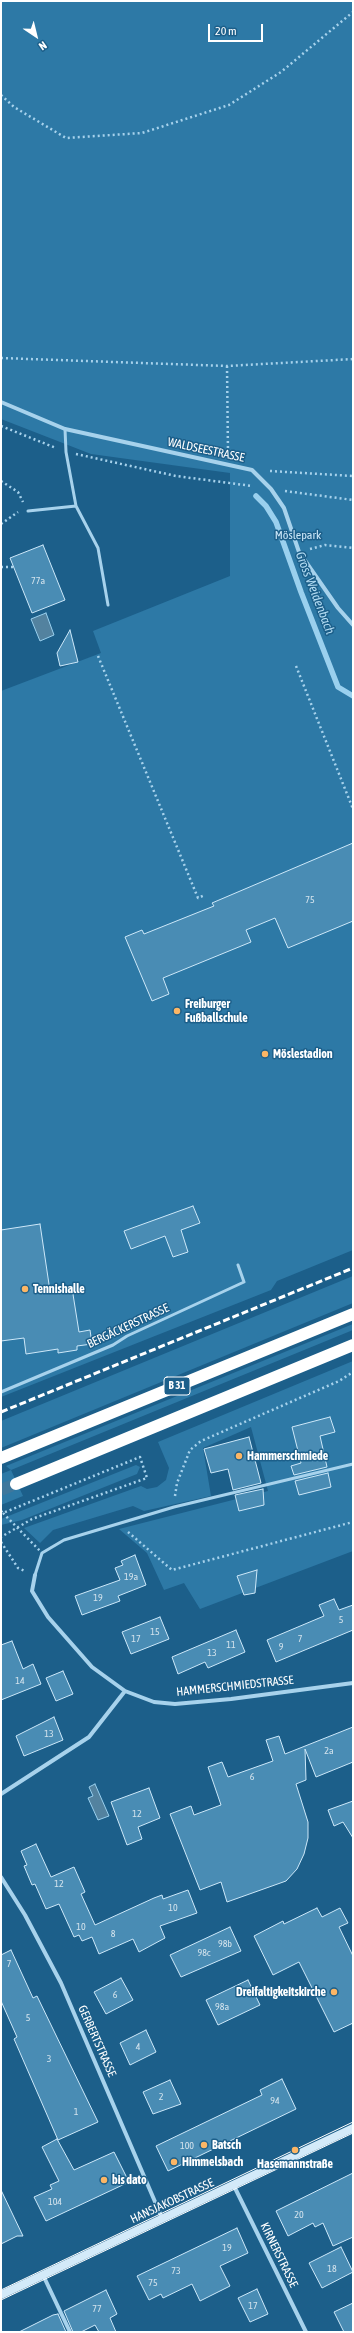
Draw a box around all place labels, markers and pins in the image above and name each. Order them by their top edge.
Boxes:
place label: Freiburger Fußballschule [185,997,248,1025]
marker: Freiburger Fußballschule [172,1006,182,1016]
place label: Möslestadion [273,1047,333,1061]
marker: Möslestadion [260,1049,270,1059]
place label: Tennishalle [33,1282,85,1296]
marker: Tennishalle [20,1284,30,1294]
place label: Hammerschmiede [247,1449,328,1463]
marker: Hammerschmiede [234,1451,244,1461]
place label: Dreifaltigkeitskirche [236,1985,326,1999]
marker: Dreifaltigkeitskirche [329,1987,339,1997]
place label: Batsch [212,2138,241,2152]
marker: Batsch [199,2140,209,2150]
marker: Hasemannstraße [290,2145,300,2155]
place label: Himmelsbach [182,2155,243,2169]
marker: Himmelsbach [169,2157,179,2167]
place label: Hasemannstraße [257,2157,333,2171]
place label: bis dato [112,2173,147,2187]
marker: bis dato [99,2175,109,2185]

